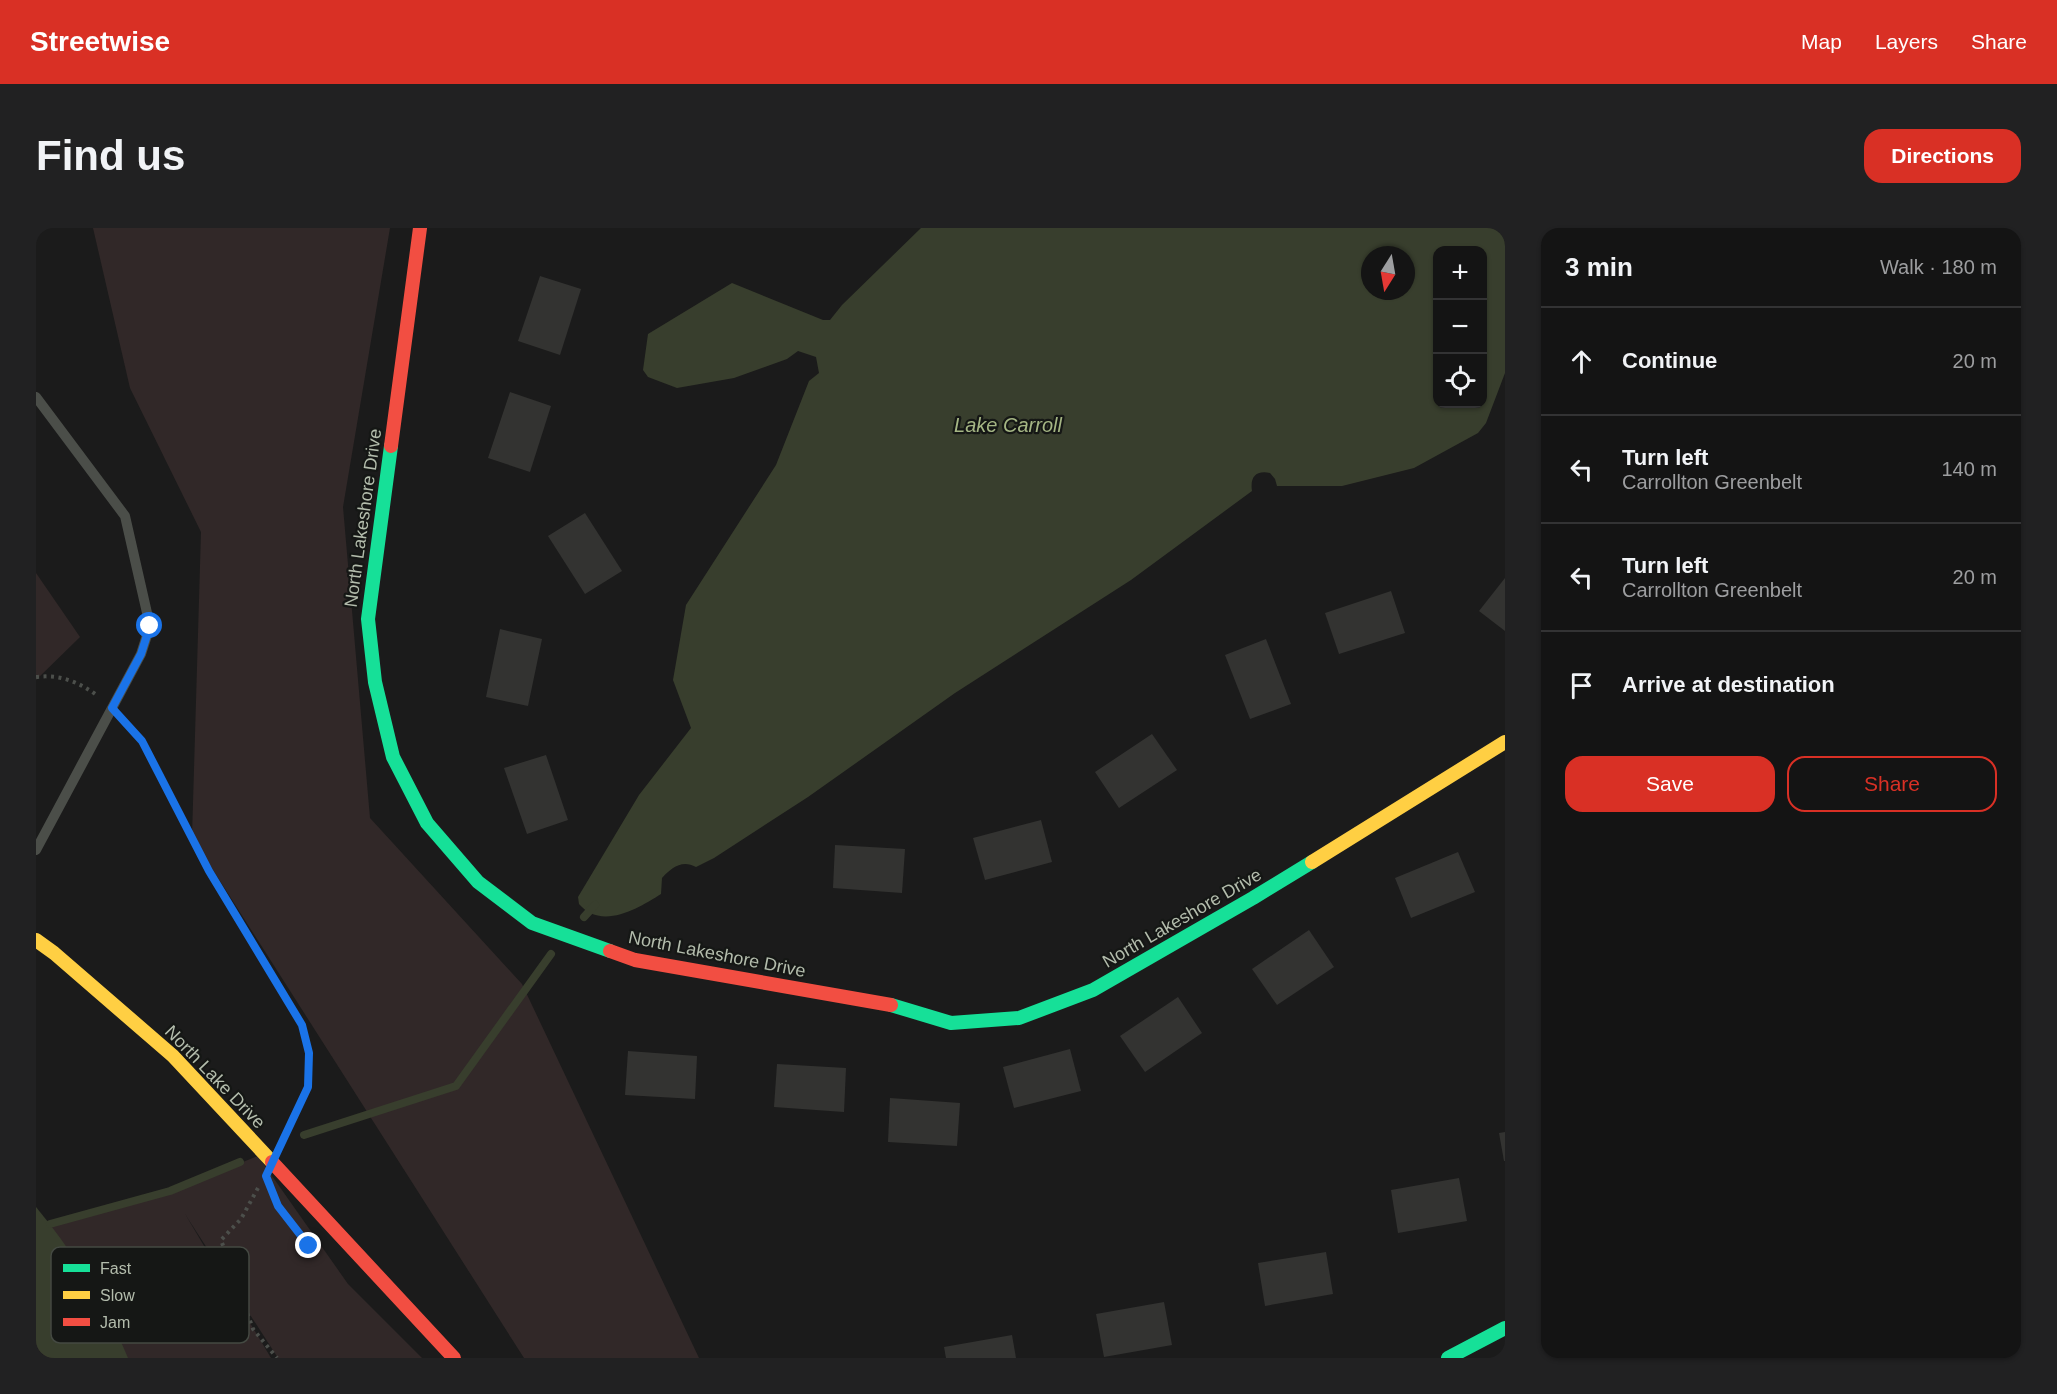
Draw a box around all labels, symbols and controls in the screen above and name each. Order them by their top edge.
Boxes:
text: Streetwise [30,26,170,57]
text: Map [1801,30,1842,53]
text: Layers [1875,30,1938,53]
text: Share [1971,30,2027,53]
button: Directions [1864,129,2021,183]
text: Find us [36,132,185,179]
north arrow [1361,246,1415,300]
map controls [1433,246,1487,408]
button: + [1433,246,1487,300]
text: 3 min [1565,252,1633,282]
text: Walk · 180 m [1880,256,1997,278]
button: − [1433,300,1487,354]
icon: ahead [1565,345,1598,378]
text: Continue [1622,348,1717,373]
text: 20 m [1953,350,1997,372]
button: locate [1433,354,1487,408]
water label: Lake Carroll [954,414,1062,436]
street label: North Lakeshore Drive [341,427,385,609]
text: Turn left [1622,445,1708,470]
icon: left [1565,453,1598,486]
text: 140 m [1941,458,1997,480]
text: Carrollton Greenbelt [1622,471,1802,493]
text: Turn left [1622,553,1708,578]
icon: left [1565,561,1598,594]
text: 20 m [1953,566,1997,588]
text: Carrollton Greenbelt [1622,579,1802,601]
route start [136,612,162,638]
icon: arrive [1565,669,1598,702]
text: Arrive at destination [1622,672,1835,697]
button: Save [1565,756,1775,812]
button: Share [1787,756,1997,812]
street label: North Lakeshore Drive [1099,864,1265,972]
street label: North Lakeshore Drive [627,927,807,981]
street label: North Lake Drive [161,1021,269,1133]
route end [295,1232,321,1258]
legend [51,1247,249,1343]
text: Fast [100,1260,132,1277]
text: Slow [100,1287,135,1304]
text: Jam [100,1314,130,1331]

